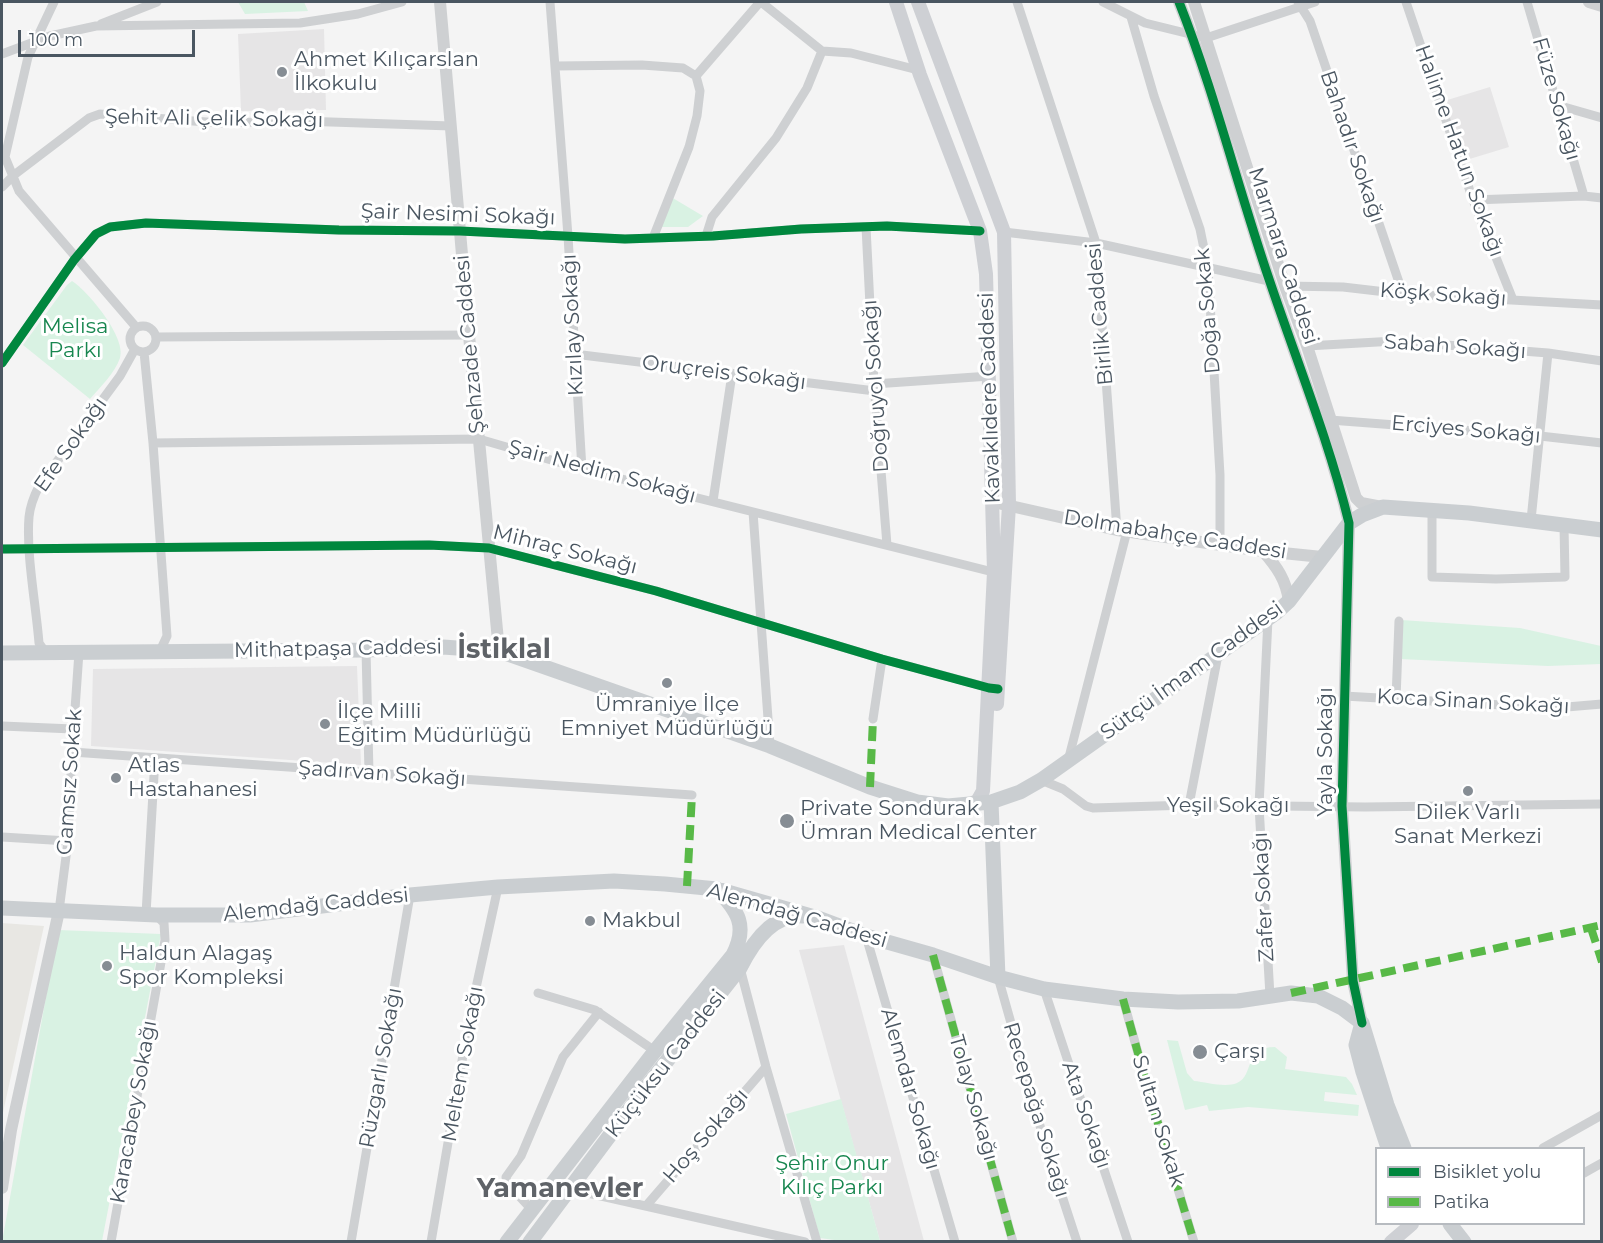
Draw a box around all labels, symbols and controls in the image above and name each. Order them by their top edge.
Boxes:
scale bar [21,18,198,56]
text: 100 m [29,29,83,51]
street label: Füze Sokağı [1526,35,1586,163]
street label: Halime Hatun Sokağı [1409,42,1509,260]
place label: Ahmet Kılıçarslan İlkokulu [294,47,479,97]
marker: Ahmet Kılıçarslan İlkokulu [275,65,289,79]
street label: Bahadır Sokağı [1314,68,1390,226]
street label: Şehit Ali Çelik Sokağı [105,104,323,134]
street label: Marmara Caddesi [1242,164,1324,348]
street label: Şair Nesimi Sokağı [360,199,556,231]
street label: Birlik Caddesi [1081,242,1119,386]
street label: Doğa Sokak [1190,247,1226,375]
street label: Şehzade Caddesi [450,253,490,435]
street label: Kızılay Sokağı [557,253,589,397]
street label: Köşk Sokağı [1379,278,1507,312]
street label: Kavaklıdere Caddesi [974,292,1006,504]
street label: Doğruyol Sokağı [857,299,895,473]
park label: Melisa Parkı [42,314,108,364]
street label: Sabah Sokağı [1383,329,1527,365]
street label: Oruçreis Sokağı [641,350,807,396]
street label: Efe Sokağı [29,393,113,497]
street label: Erciyes Sokağı [1390,411,1542,449]
street label: Şair Nedim Sokağı [505,435,699,509]
street label: Dolmabahçe Caddesi [1062,505,1288,565]
street label: Mihraç Sokağı [490,520,640,580]
street label: Sütçü İmam Caddesi [1096,596,1288,746]
district label: İstiklal [457,634,551,666]
street label: Mithatpaşa Caddesi [234,635,442,663]
marker: Ümraniye İlçe Emniyet Müdürlüğü [660,676,674,690]
street label: Koca Sinan Sokağı [1376,684,1570,720]
street label: Yayla Sokağı [1313,687,1339,817]
place label: Ümraniye İlçe Emniyet Müdürlüğü [561,692,773,742]
place label: İlçe Milli Eğitim Müdürlüğü [337,699,532,749]
street label: Gamsız Sokak [52,708,88,856]
marker: İlçe Milli Eğitim Müdürlüğü [318,717,332,731]
place label: Atlas Hastahanesi [128,753,258,803]
street label: Şadırvan Sokağı [297,756,467,792]
marker: Atlas Hastahanesi [109,771,123,785]
marker: Dilek Varlı Sanat Merkezi [1461,784,1475,798]
street label: Yeşil Sokağı [1167,793,1289,819]
place label: Private Sondurak Ümran Medical Center [800,796,1037,846]
place label: Dilek Varlı Sanat Merkezi [1394,800,1542,850]
marker: Private Sondurak Ümran Medical Center [778,812,796,830]
street label: Zafer Sokağı [1248,831,1280,963]
street label: Alemdağ Caddesi [704,878,890,954]
street label: Alemdağ Caddesi [222,883,410,927]
place label: Makbul [602,908,681,934]
marker: Makbul [583,914,597,928]
place label: Haldun Alagaş Spor Kompleksi [119,941,284,991]
marker: Haldun Alagaş Spor Kompleksi [100,959,114,973]
street label: Meltem Sokağı [437,984,489,1144]
street label: Küçüksu Caddesi [600,985,732,1143]
street label: Rüzgarlı Sokağı [354,986,408,1150]
street label: Alemdar Sokağı [875,1005,945,1173]
street label: Karacabey Sokağı [105,1018,163,1206]
street label: Recepağa Sokağı [997,1019,1075,1201]
street label: Tolay Sokağı [943,1032,1003,1164]
place label: Çarşı [1214,1039,1265,1065]
marker: Çarşı [1191,1043,1209,1061]
street label: Sultan Sokak [1126,1052,1190,1190]
street label: Ata Sokağı [1056,1058,1116,1172]
street label: Hoş Sokağı [658,1084,754,1188]
legend [1375,1147,1585,1225]
park label: Şehir Onur Kılıç Parkı [775,1151,889,1201]
text: Bisiklet yolu [1433,1161,1541,1183]
district label: Yamanevler [477,1173,643,1205]
text: Patika [1433,1191,1490,1213]

